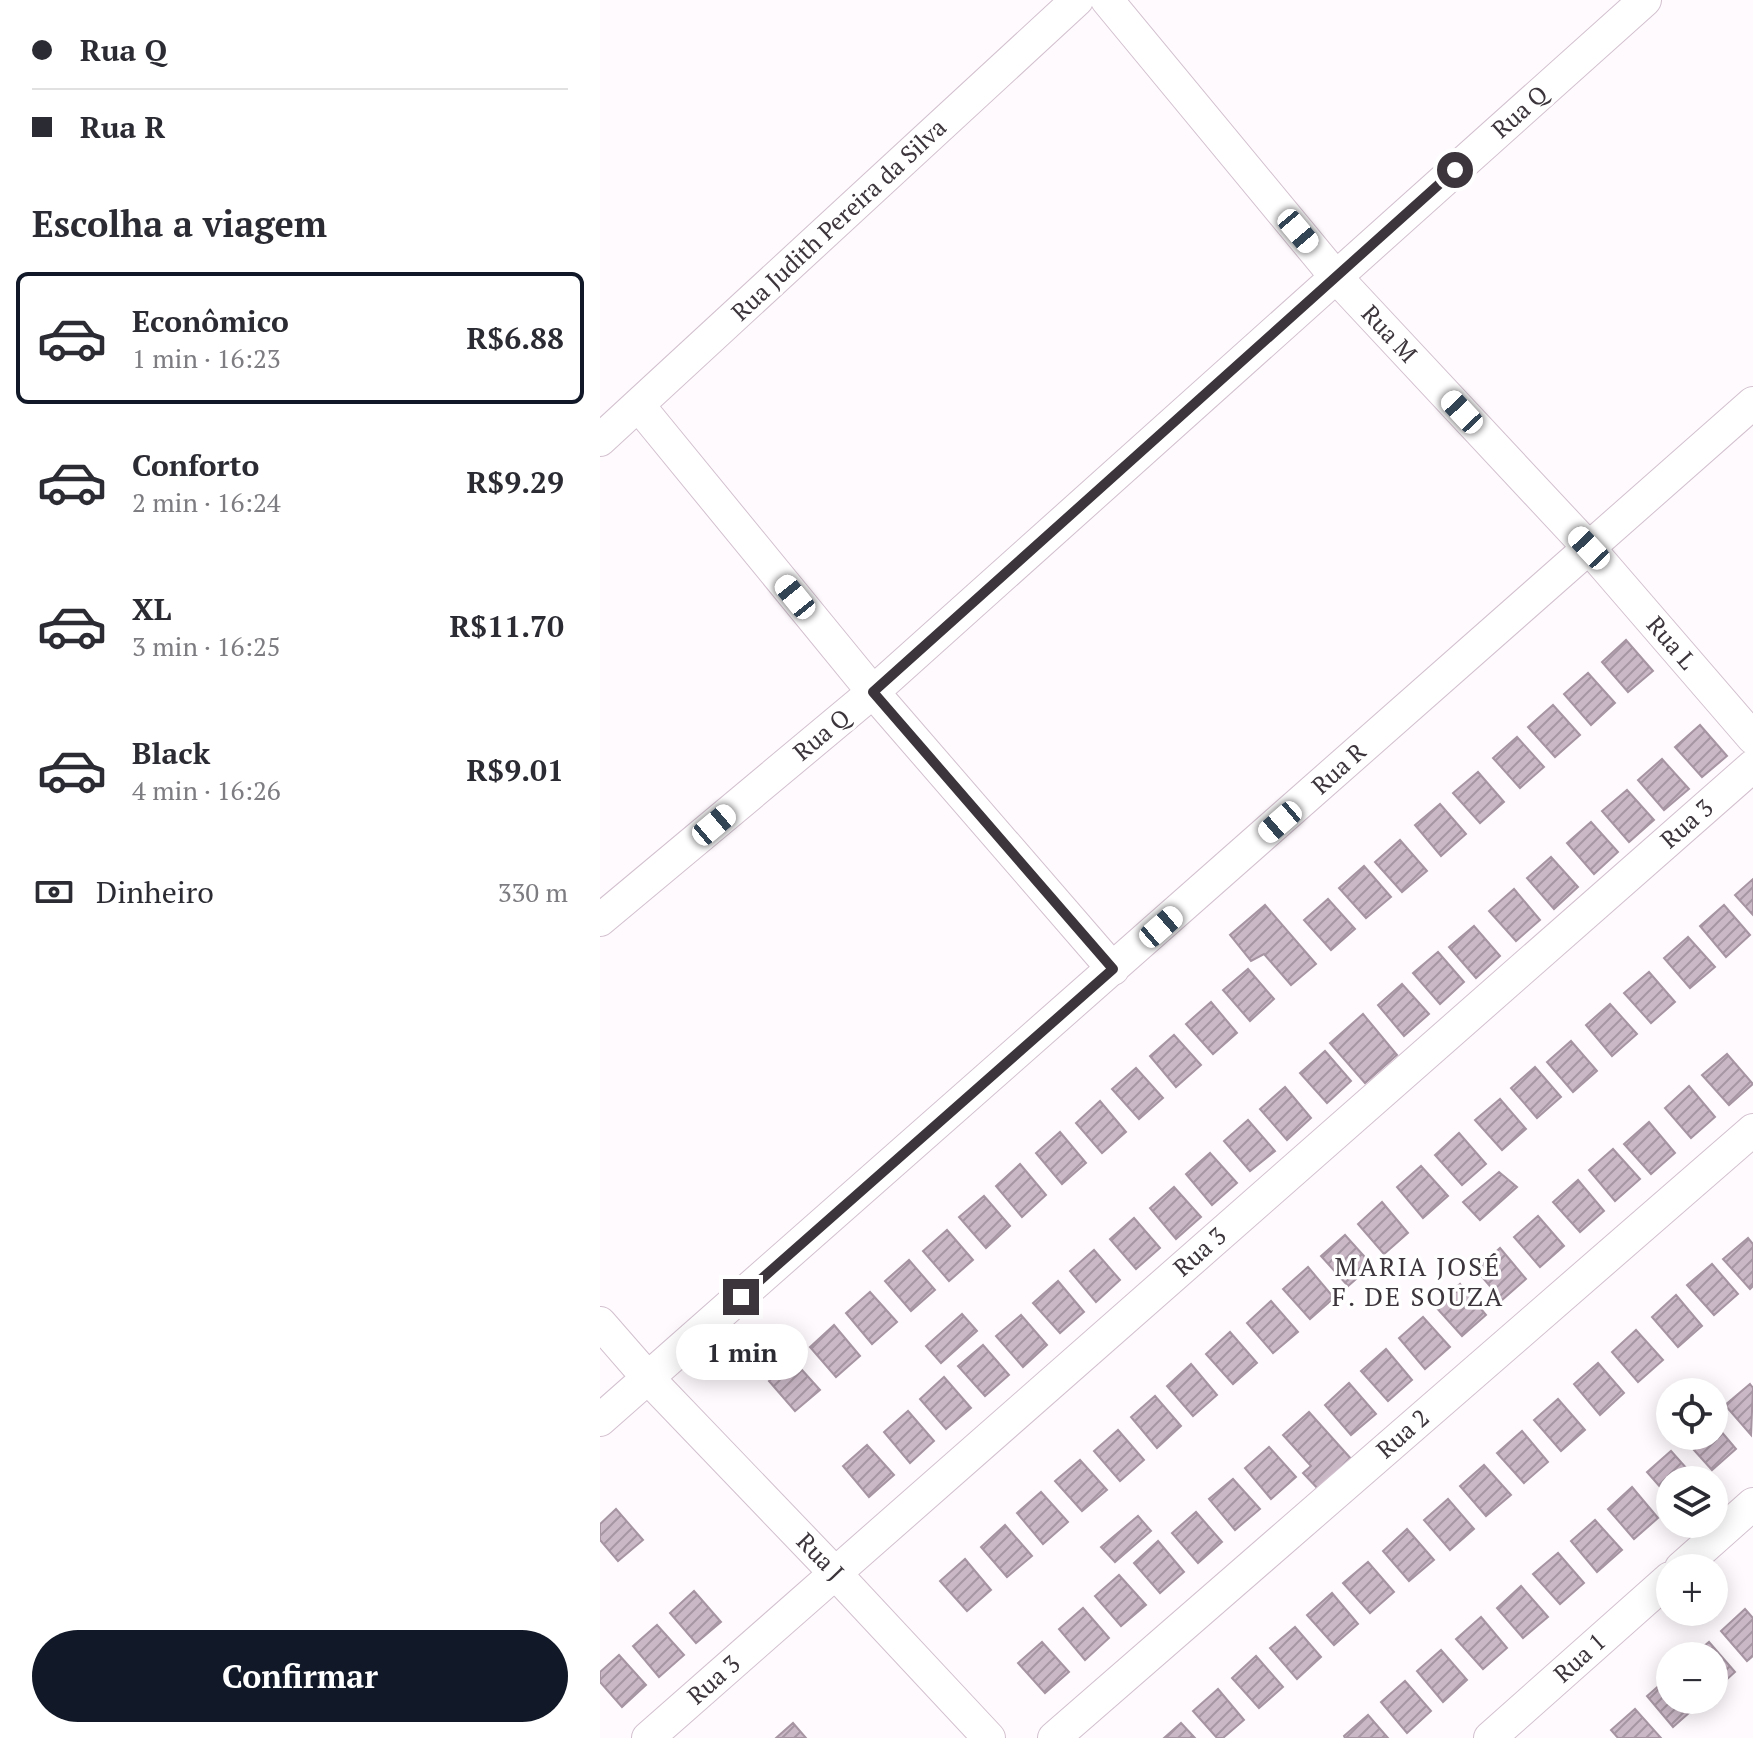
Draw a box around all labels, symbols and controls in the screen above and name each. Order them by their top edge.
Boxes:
text: Rua Q [80,30,167,70]
street label: Rua Q [1485,77,1555,145]
text: Rua R [80,107,165,147]
street label: Rua Judith Pereira da Silva [724,111,953,327]
route start [1437,152,1473,188]
text: Escolha a viagem [32,200,327,247]
car [1273,205,1323,257]
street label: Rua M [1355,298,1425,369]
text: Econômico [132,301,289,341]
icon: car [36,302,108,374]
text: R$6.88 [466,318,564,358]
text: 1 min · 16:23 [132,341,281,375]
car [1437,386,1487,438]
text: Conforto [132,445,259,485]
icon: car [36,446,108,518]
text: R$9.29 [466,462,564,502]
text: 2 min · 16:24 [132,485,281,519]
car [1564,522,1614,574]
car [771,571,819,623]
text: XL [132,589,171,629]
icon: car [36,590,108,662]
text: R$11.70 [449,606,564,646]
street label: Rua L [1640,609,1704,676]
text: 3 min · 16:25 [132,629,281,663]
street label: Rua Q [786,700,857,767]
text: Black [132,733,210,773]
icon: car [36,734,108,806]
street label: Rua R [1304,735,1373,801]
text: R$9.01 [466,750,564,790]
text: 4 min · 16:26 [132,773,281,807]
street label: Rua 3 [1653,792,1719,855]
car [1254,797,1306,847]
car [688,800,740,850]
icon: cash [32,870,76,914]
text: Dinheiro [96,872,214,912]
text: 330 m [498,875,568,909]
car [1135,902,1187,952]
street label: Rua 3 [1166,1220,1232,1283]
district label: MARIA JOSÉ F. DE SOUZA [1332,1249,1504,1313]
route end [723,1279,759,1315]
callout: 1 min [675,1325,807,1381]
text: 1 min [706,1335,778,1369]
map controls [1656,1378,1728,1714]
button: locate [1656,1378,1728,1450]
street label: Rua 2 [1369,1402,1435,1465]
button: layers [1656,1466,1728,1538]
street label: Rua J [790,1525,851,1587]
button: + [1656,1554,1728,1626]
street label: Rua 1 [1546,1625,1612,1689]
button: Confirmar [32,1630,568,1722]
button: − [1656,1642,1728,1714]
street label: Rua 3 [680,1648,746,1711]

